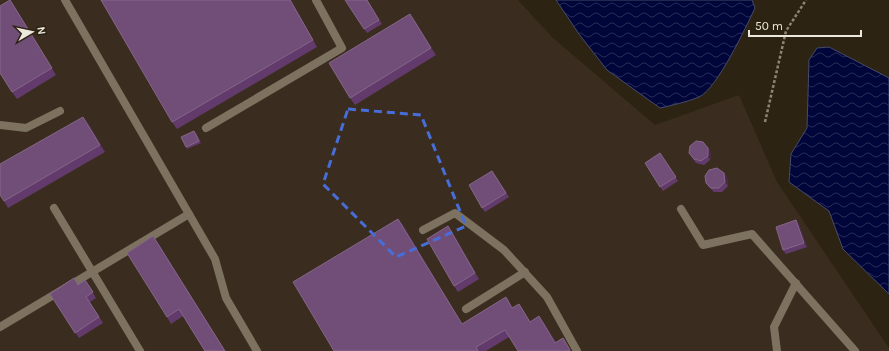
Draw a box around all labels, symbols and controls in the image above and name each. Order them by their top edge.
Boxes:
north arrow [12,12,52,52]
scale bar [749,12,861,38]
text: 50 m [755,19,783,33]
text: N [34,26,48,35]

